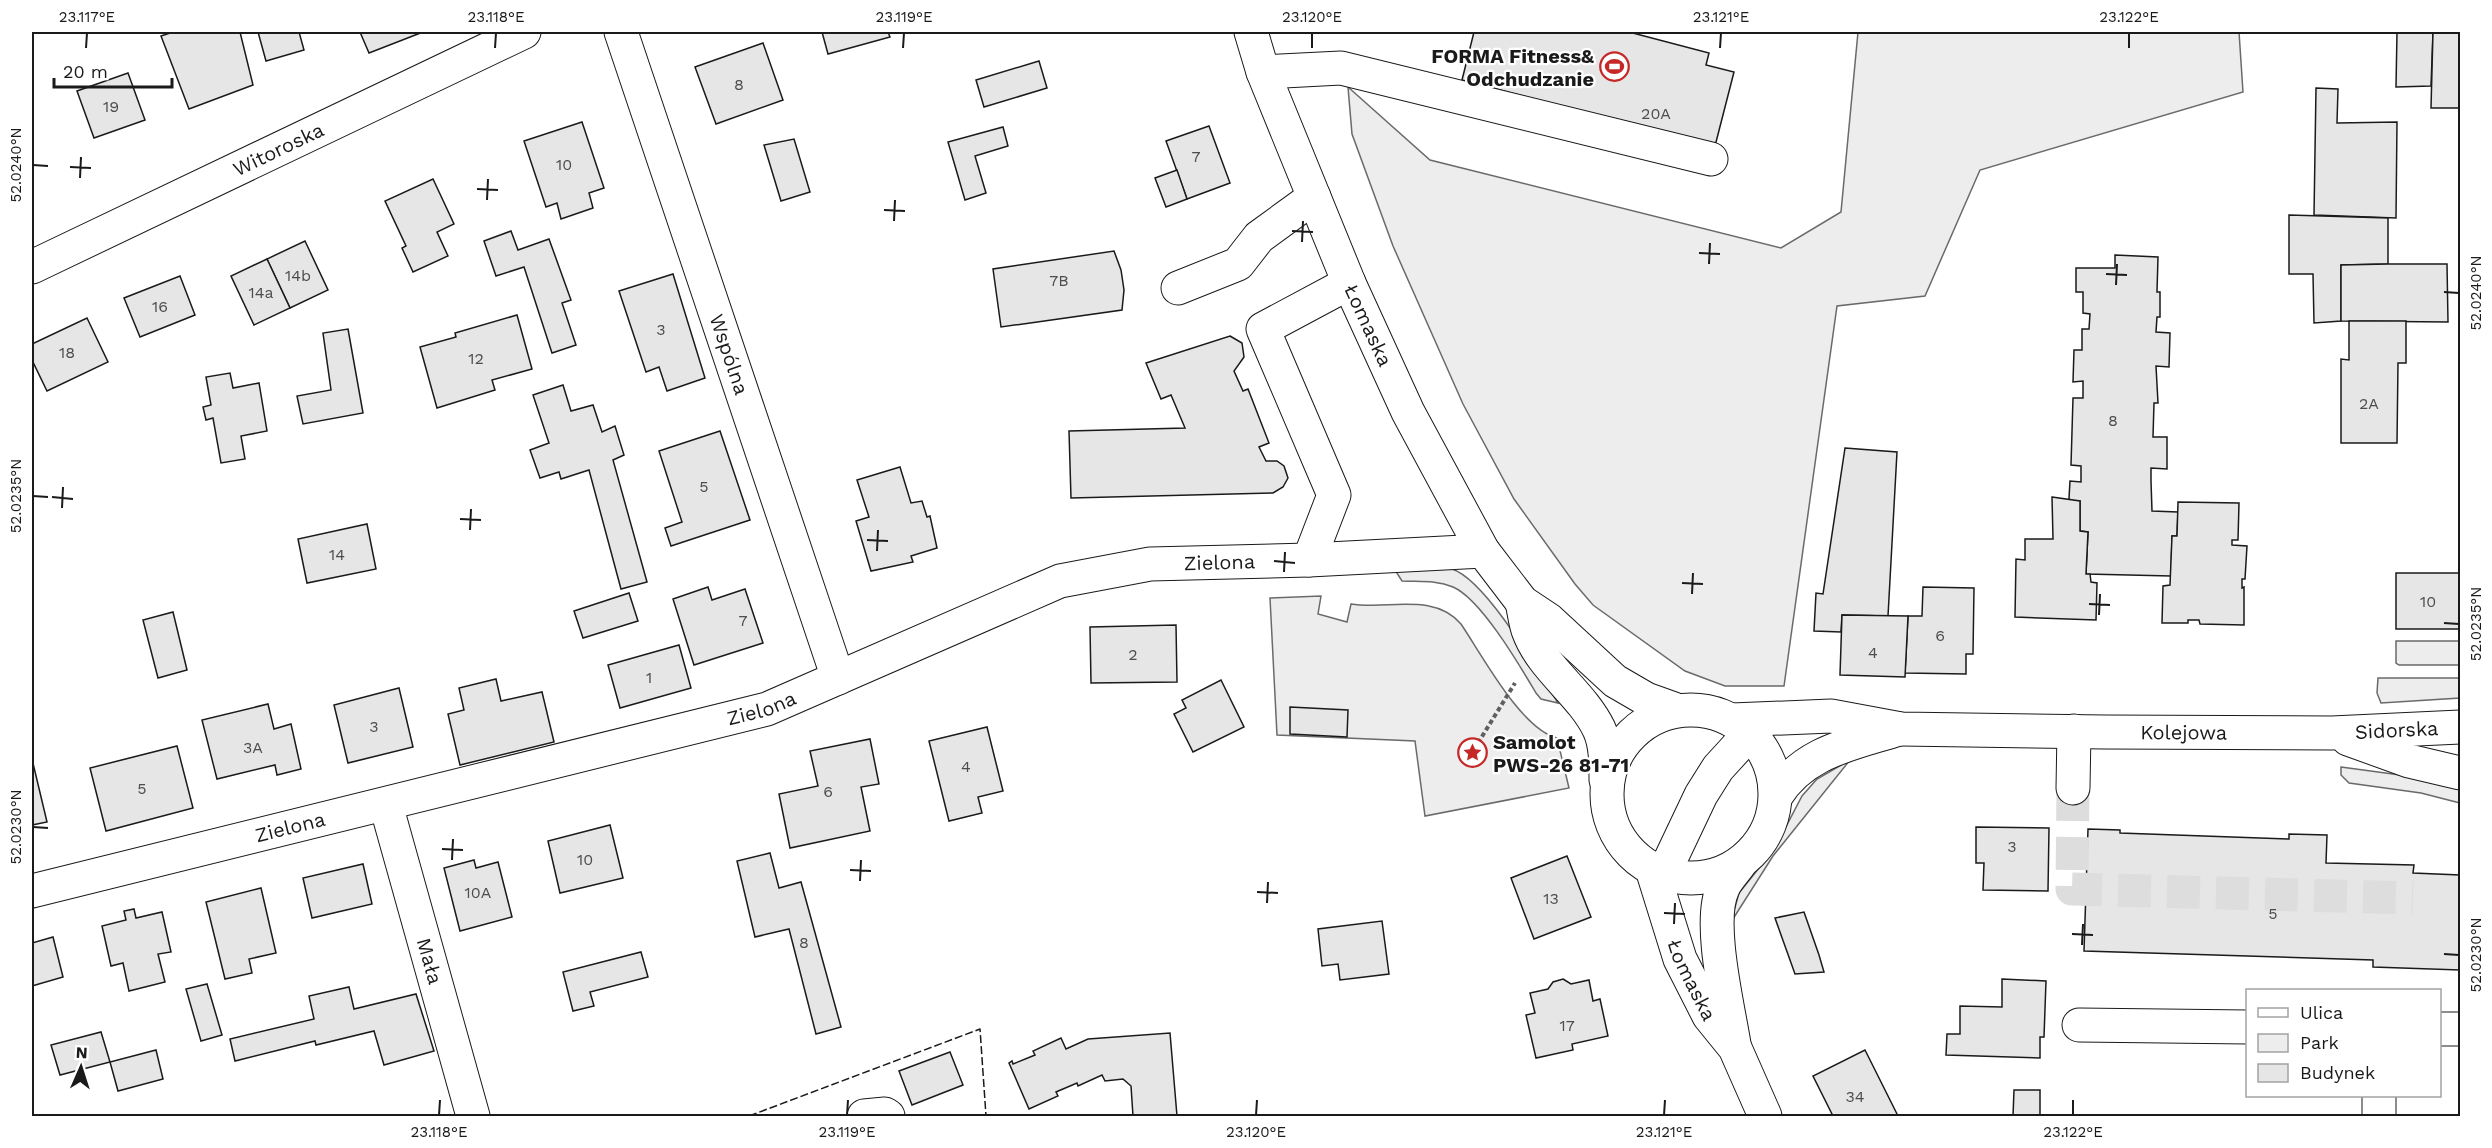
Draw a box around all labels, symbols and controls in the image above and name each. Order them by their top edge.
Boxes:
text: 23.117°E [59,8,115,26]
text: 23.118°E [467,8,525,26]
text: 23.119°E [875,8,933,26]
text: 23.120°E [1282,8,1342,26]
text: 23.121°E [1693,8,1749,26]
text: 23.122°E [2099,8,2159,26]
place label: FORMA Fitness& Odchudzanie [1431,44,1594,91]
scale bar [54,51,172,89]
sports icon: FORMA Fitness& Odchudzanie [1599,51,1631,83]
text: 20 m [63,61,108,82]
house number: 8 [734,75,744,94]
house number: 19 [103,97,119,116]
house number: 20A [1641,104,1671,123]
street label: Witoroska [229,117,328,181]
text: 52.0240°N [7,127,25,203]
house number: 7 [1192,147,1201,166]
house number: 10 [556,155,572,174]
text: 52.0240°N [2467,255,2485,331]
house number: 14b [285,266,311,285]
house number: 7B [1049,271,1069,290]
street label: Łomaska [1339,280,1397,370]
house number: 14a [248,283,274,302]
house number: 16 [152,297,168,316]
street label: Wspólna [705,311,754,398]
house number: 3 [656,320,666,339]
house number: 18 [59,343,75,362]
house number: 12 [468,349,484,368]
house number: 2A [2359,394,2379,413]
house number: 8 [2108,411,2118,430]
text: 52.0235°N [7,459,25,533]
house number: 5 [699,477,709,496]
house number: 14 [329,545,345,564]
street label: Zielona [1183,549,1255,575]
text: 52.0235°N [2467,587,2485,661]
house number: 10 [2420,592,2436,611]
house number: 7 [739,611,748,630]
house number: 6 [1935,626,1945,645]
house number: 4 [1868,643,1878,662]
house number: 2 [1128,645,1138,664]
house number: 1 [646,668,652,687]
street label: Zielona [724,686,800,730]
street label: Sidorska [2354,716,2439,744]
house number: 3 [369,717,379,736]
street label: Kolejowa [2140,720,2227,745]
place label: Samolot PWS-26 81-71 [1493,730,1629,777]
place icon: Samolot PWS-26 81-71 [1456,737,1488,769]
house number: 3A [243,738,263,757]
house number: 4 [961,757,971,776]
house number: 5 [137,779,147,798]
house number: 6 [823,782,833,801]
text: 52.0230°N [7,789,25,865]
street label: Zielona [253,807,328,847]
house number: 3 [2007,837,2017,856]
house number: 10 [577,850,593,869]
house number: 10A [465,883,492,902]
house number: 13 [1543,889,1559,908]
house number: 5 [2268,904,2278,923]
text: 52.0230°N [2467,917,2485,993]
house number: 8 [799,933,809,952]
street label: Mała [412,935,448,987]
street label: Łomaska [1663,936,1721,1025]
legend [2246,989,2441,1097]
text: Ulica [2300,1002,2343,1023]
house number: 17 [1559,1016,1575,1035]
text: Park [2300,1032,2339,1053]
north arrow [51,1037,111,1097]
text: N [75,1043,88,1062]
text: Budynek [2300,1062,2375,1083]
house number: 34 [1845,1087,1865,1106]
text: 23.118°E [410,1123,468,1141]
text: 23.119°E [818,1123,876,1141]
text: 23.120°E [1226,1123,1286,1141]
text: 23.121°E [1636,1123,1692,1141]
text: 23.122°E [2043,1123,2103,1141]

